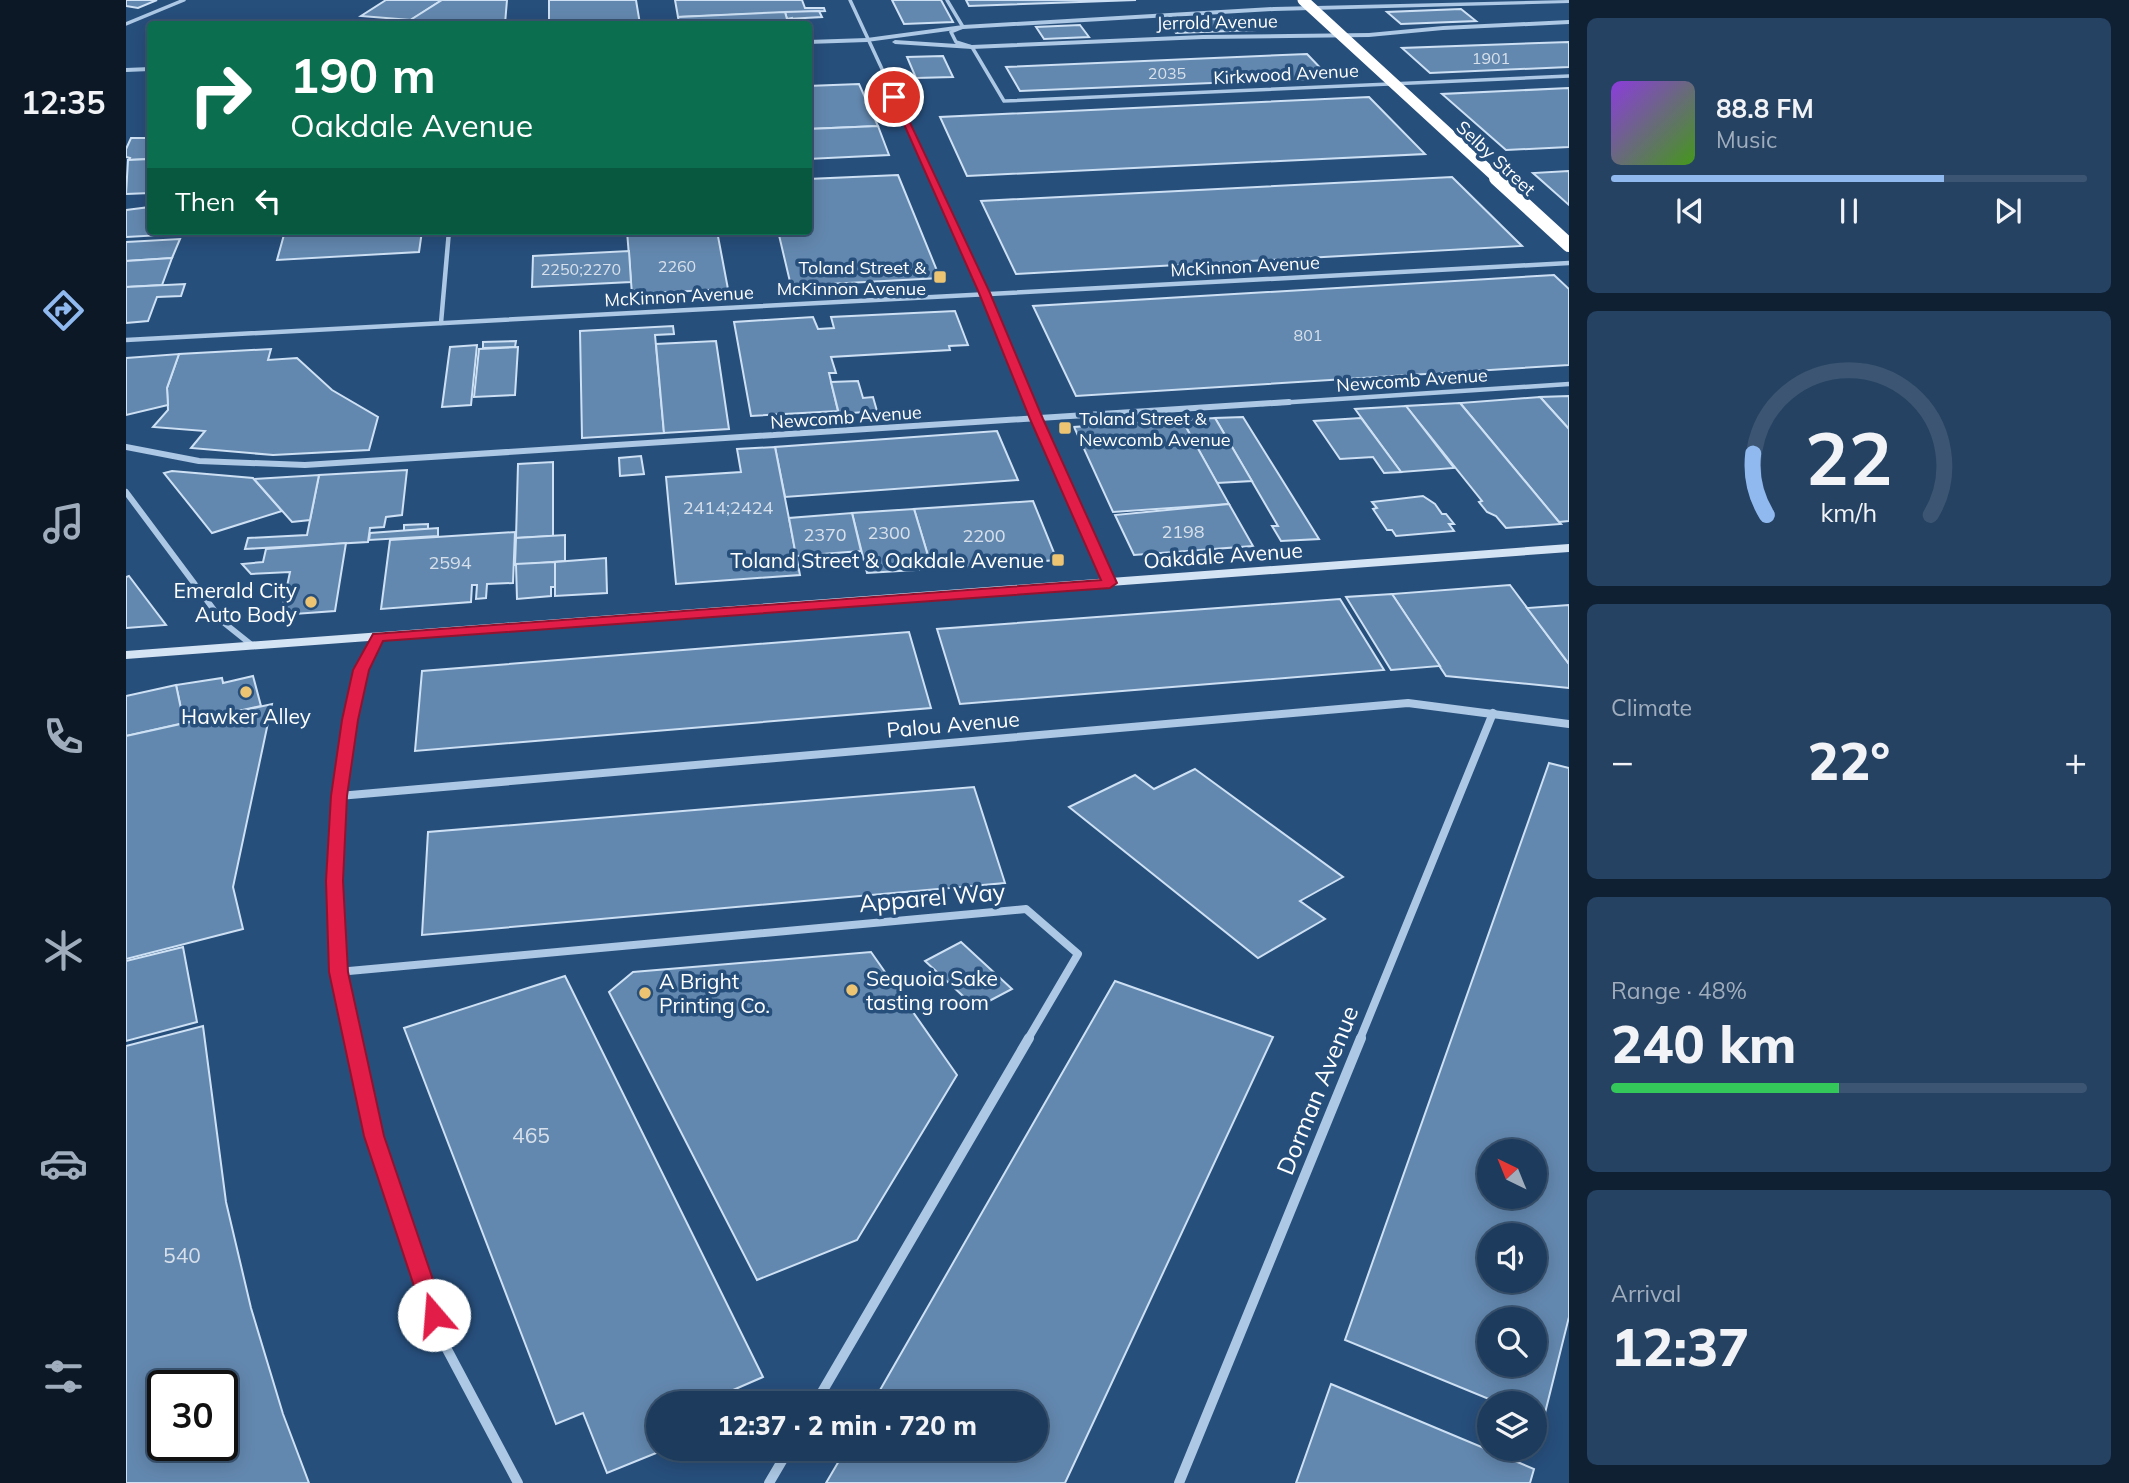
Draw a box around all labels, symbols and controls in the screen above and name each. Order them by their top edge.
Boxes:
street label: Jerrold Avenue [1156,9,1278,35]
text: 190 m [290,44,436,105]
house number: 1901 [1472,48,1510,68]
icon: right [175,49,266,140]
street label: Kirkwood Avenue [1213,59,1359,89]
house number: 2035 [1148,63,1186,83]
pin [864,67,924,127]
icon: arrive [875,78,913,116]
text: 12:35 [21,82,105,122]
text: 88.8 FM [1716,92,1814,125]
text: Oakdale Avenue [290,105,533,145]
street label: Selby Street [1452,115,1540,201]
text: Music [1716,125,1777,154]
icon: left [249,182,287,220]
text: Then [175,185,235,218]
icon: previous [1671,192,1709,230]
icon: pause [1830,192,1868,230]
icon: next [1989,192,2027,230]
street label: McKinnon Avenue [1170,251,1320,281]
house number: 2260 [658,256,696,276]
place label: Toland Street & McKinnon Avenue [777,256,927,300]
house number: 2250;2270 [541,259,621,279]
marker: Toland Street & McKinnon Avenue [932,269,948,285]
street label: McKinnon Avenue [604,281,754,311]
icon: directions [39,286,88,335]
house number: 801 [1294,325,1322,345]
street label: Newcomb Avenue [1336,363,1488,397]
street label: Newcomb Avenue [770,400,922,434]
place label: Toland Street & Newcomb Avenue [1079,407,1231,451]
text: 22 [1805,412,1893,503]
marker: Toland Street & Newcomb Avenue [1057,420,1073,436]
house number: 2414;2424 [683,496,773,519]
text: km/h [1821,496,1877,527]
icon: music [39,499,88,548]
house number: 2198 [1161,520,1205,543]
house number: 2300 [867,521,911,544]
house number: 2370 [803,523,847,546]
house number: 2200 [962,524,1006,547]
street label: Oakdale Avenue [1142,536,1304,574]
place label: Toland Street & Oakdale Avenue [730,547,1044,573]
house number: 2594 [428,551,472,574]
marker: Toland Street & Oakdale Avenue [1050,552,1066,568]
place label: Emerald City Auto Body [174,577,297,627]
marker: Emerald City Auto Body [303,594,319,610]
marker: Hawker Alley [238,684,254,700]
text: Climate [1611,693,1692,722]
place label: Hawker Alley [181,703,311,729]
street label: Palou Avenue [885,705,1021,743]
icon: phone [39,712,88,761]
text: 22° [1808,728,1890,793]
text: − [1611,737,1634,785]
text: + [2064,737,2087,785]
street label: Apparel Way [858,876,1007,918]
icon: climate [39,926,88,975]
place label: Sequoia Sake tasting room [866,965,998,1015]
place label: A Bright Printing Co. [659,968,770,1018]
text: Range · 48% [1611,976,1747,1005]
marker: Sequoia Sake tasting room [844,982,860,998]
marker: A Bright Printing Co. [637,985,653,1001]
street label: Dorman Avenue [1269,1001,1365,1179]
text: 240 km [1611,1011,1796,1076]
house number: 465 [512,1122,550,1148]
icon: car [39,1139,88,1188]
north arrow [1477,1139,1547,1209]
map controls [1477,1139,1547,1461]
button: sound [1477,1223,1547,1293]
house number: 540 [163,1242,201,1268]
position arrow [397,1278,471,1352]
text: Arrival [1611,1279,1681,1308]
button: search [1477,1307,1547,1377]
text: 12:37 [1611,1314,1749,1379]
icon: filters [39,1352,88,1401]
speed limit sign: 30 [147,1370,238,1461]
button: layers [1477,1391,1547,1461]
text: 12:37 · 2 min · 720 m [717,1409,977,1442]

